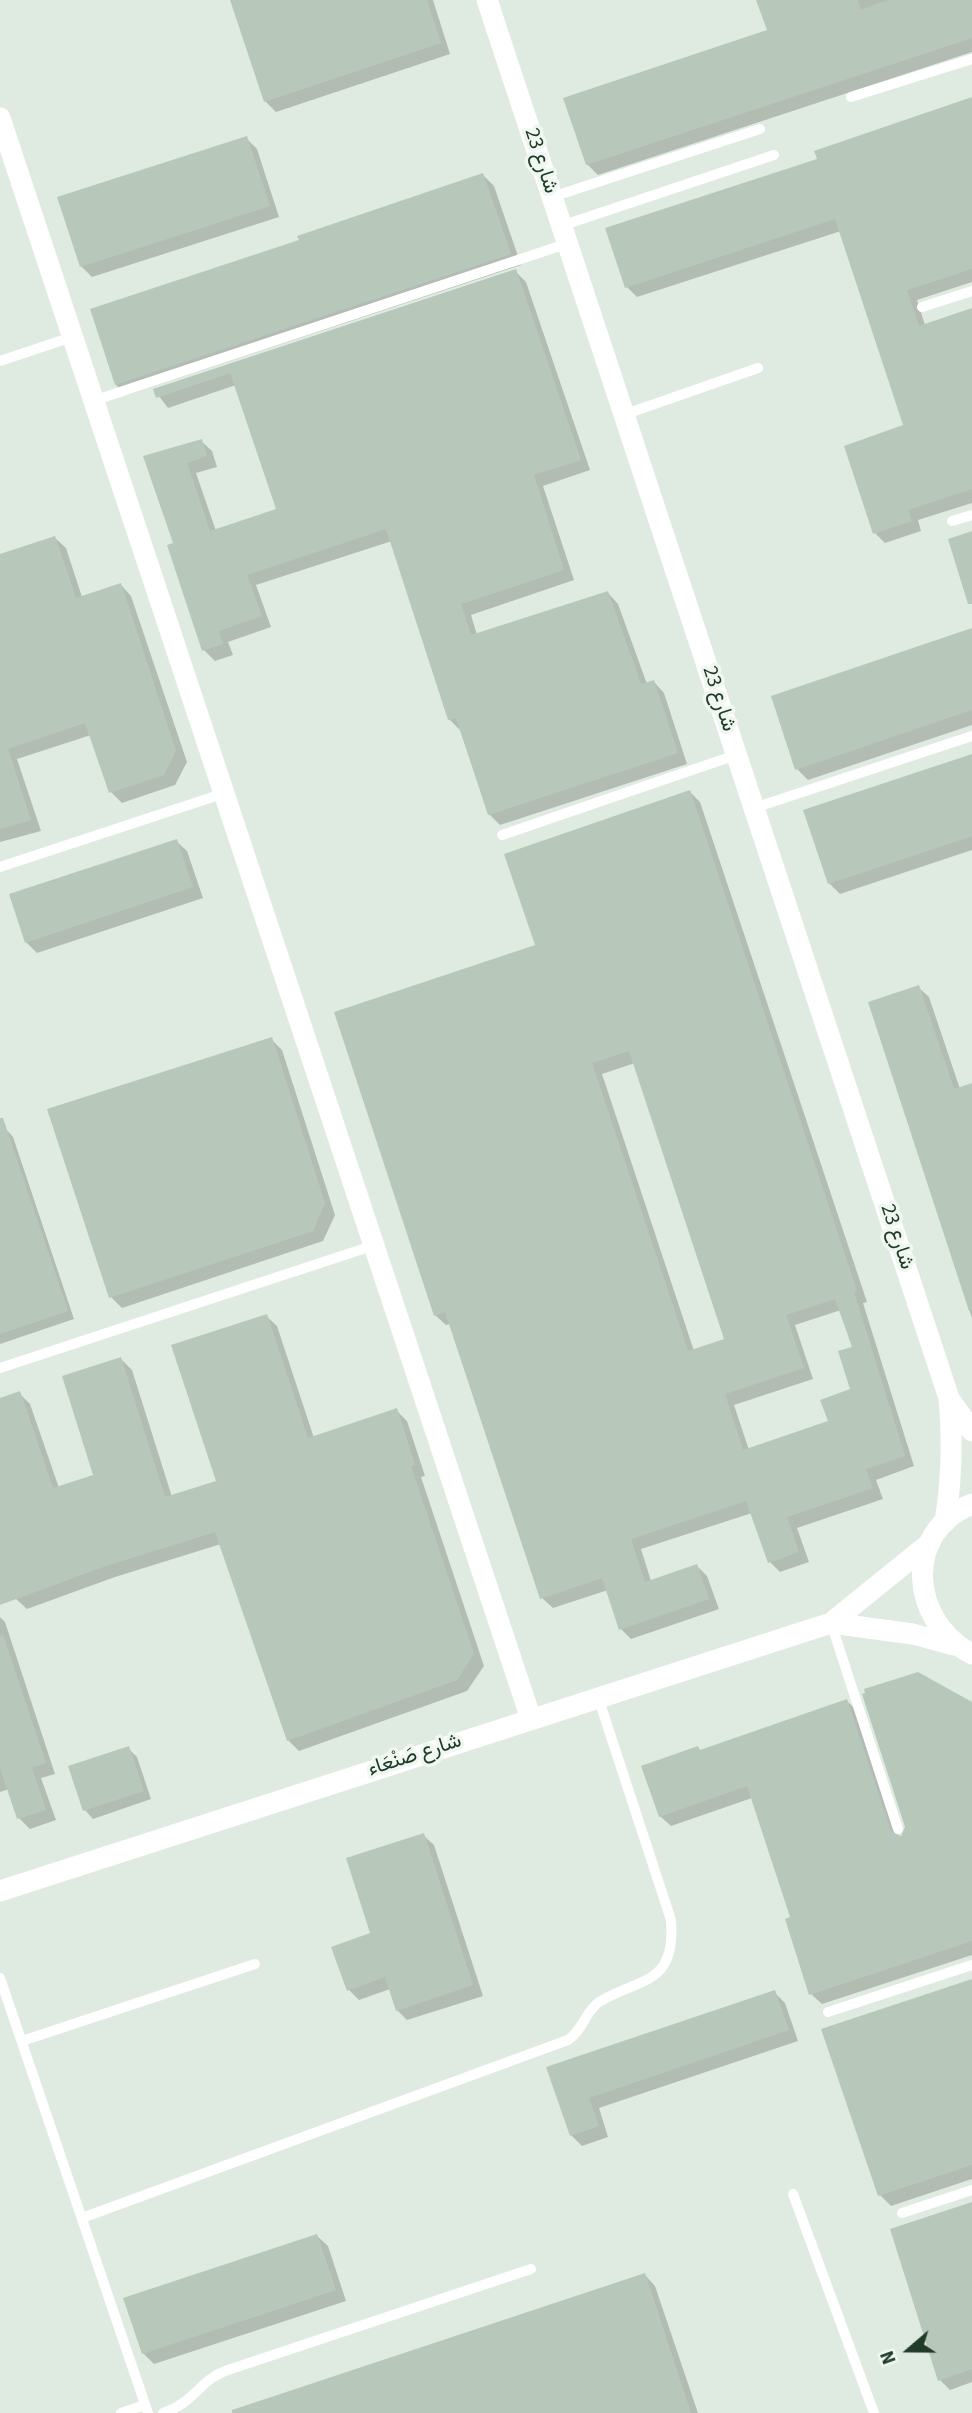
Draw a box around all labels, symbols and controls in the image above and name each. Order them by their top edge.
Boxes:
street label: شارع 23 [518,125,562,197]
street label: شارع 23 [696,663,740,735]
street label: شارع 23 [874,1201,918,1273]
street label: شارع صَنْعَاء [365,1729,465,1783]
north arrow [874,2315,944,2385]
text: N [874,2347,904,2368]

